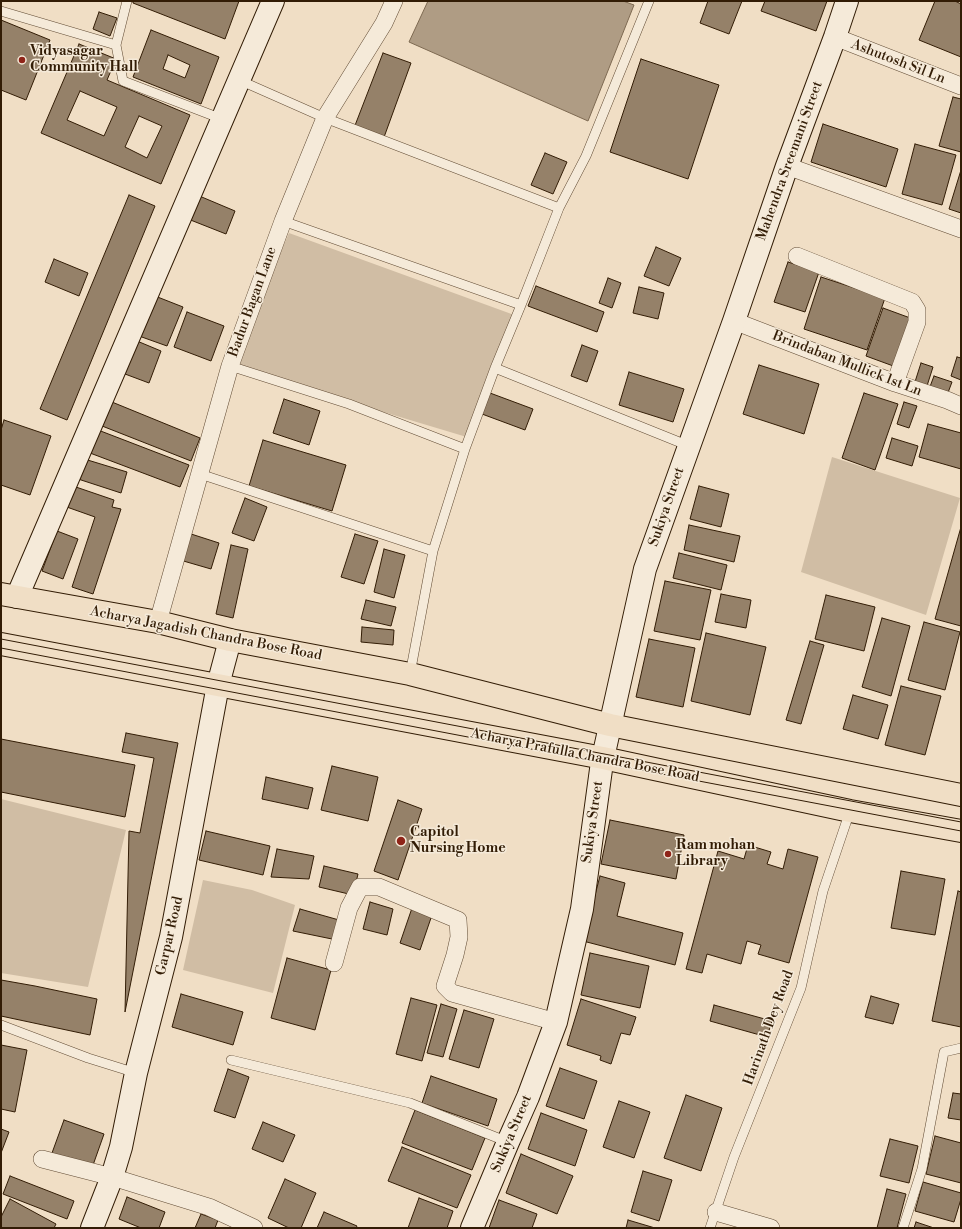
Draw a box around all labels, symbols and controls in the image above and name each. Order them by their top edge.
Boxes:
street label: Ashutosh Sil Ln [849,36,947,88]
place label: Vidyasagar Community Hall [30,44,138,76]
marker: Vidyasagar Community Hall [17,55,27,65]
street label: Mahendra Sreemani Street [753,79,827,243]
street label: Badur Bagan Lane [225,245,281,359]
street label: Brindaban Mullick 1st Ln [770,328,924,400]
street label: Sukiya Street [646,465,688,549]
street label: Acharya Jagadish Chandra Bose Road [89,603,323,665]
street label: Acharya Prafulla Chandra Bose Road [469,726,701,786]
street label: Sukiya Street [579,780,607,864]
place label: Capitol Nursing Home [410,825,506,858]
marker: Capitol Nursing Home [395,835,407,847]
place label: Ram mohan Library [676,838,755,870]
marker: Ram mohan Library [663,849,673,859]
street label: Garpar Road [153,895,187,977]
street label: Harinath Dey Road [740,968,798,1088]
street label: Sukiya Street [488,1093,536,1175]

